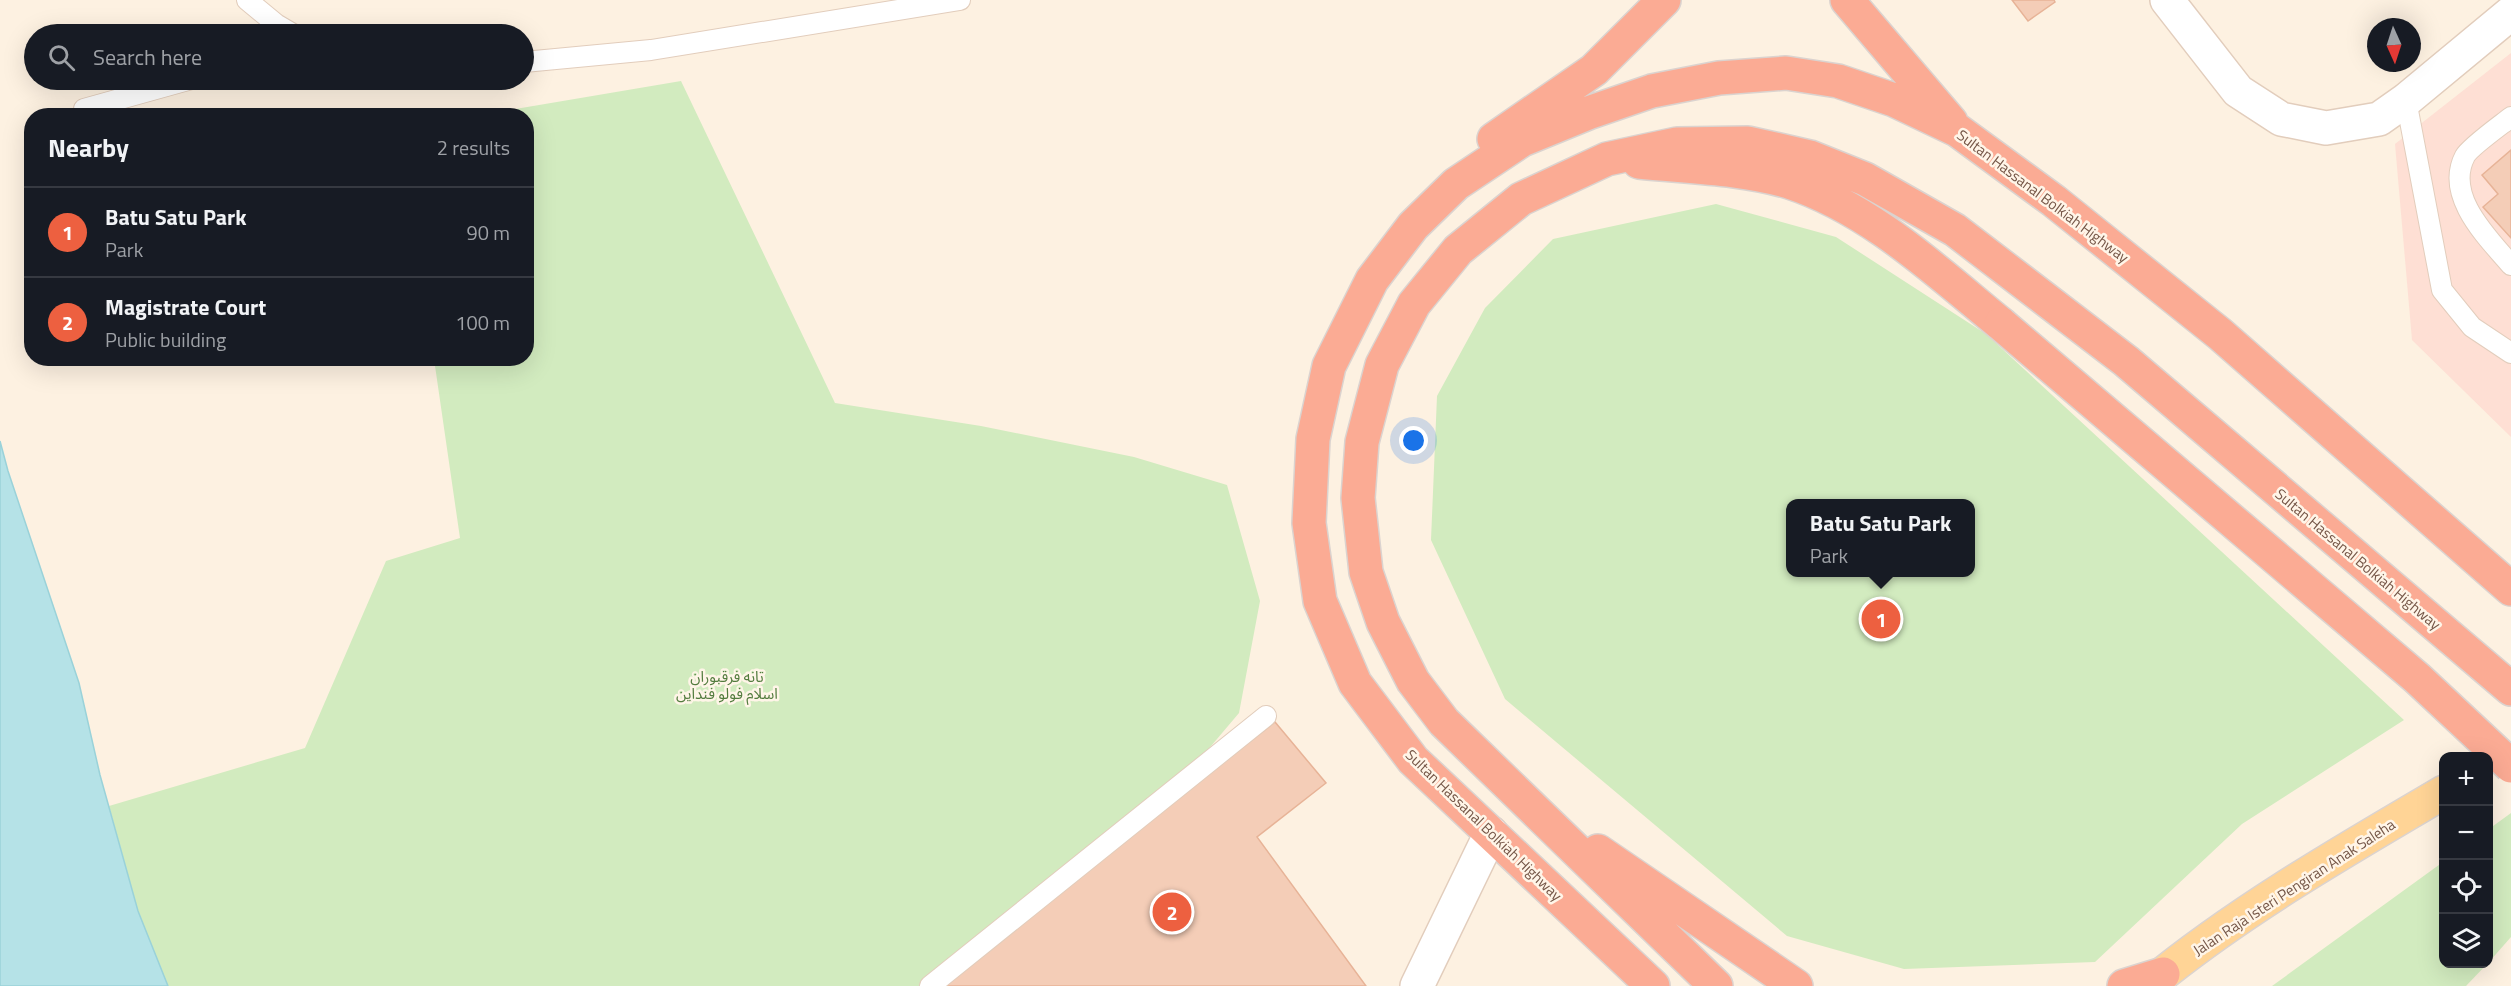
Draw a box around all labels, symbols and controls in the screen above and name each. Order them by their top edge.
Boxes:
north arrow [2367,18,2421,72]
search box [24,24,534,90]
text: Search here [93,40,202,74]
icon: search [45,41,78,74]
street label: Sultan Hassanal Bolkiah Highway [1952,124,2134,268]
text: Nearby [48,128,129,167]
text: 2 results [437,132,510,163]
text: Batu Satu Park [105,200,246,234]
text: 1 [62,217,73,248]
text: 90 m [466,217,510,248]
text: Park [105,234,143,265]
text: Magistrate Court [105,290,266,324]
text: 2 [62,307,73,338]
text: 100 m [455,307,510,338]
text: Public building [105,324,226,355]
your location [1399,426,1428,455]
street label: Sultan Hassanal Bolkiah Highway [2270,483,2446,635]
popup [1786,499,1975,577]
text: Batu Satu Park [1810,506,1951,540]
text: Park [1810,540,1848,571]
pin: 1 [1862,596,1900,642]
park label: تانه فرقبوران اسلام فولو فنداين [676,665,778,705]
street label: Sultan Hassanal Bolkiah Highway [1400,744,1568,906]
map controls [2439,752,2493,968]
button: + [2439,752,2493,806]
button: − [2439,806,2493,860]
street label: Jalan Raja Isteri Pengiran Anak Saleha [2188,813,2400,961]
button: locate [2439,860,2493,914]
pin: 2 [1152,890,1192,934]
button: layers [2439,914,2493,968]

